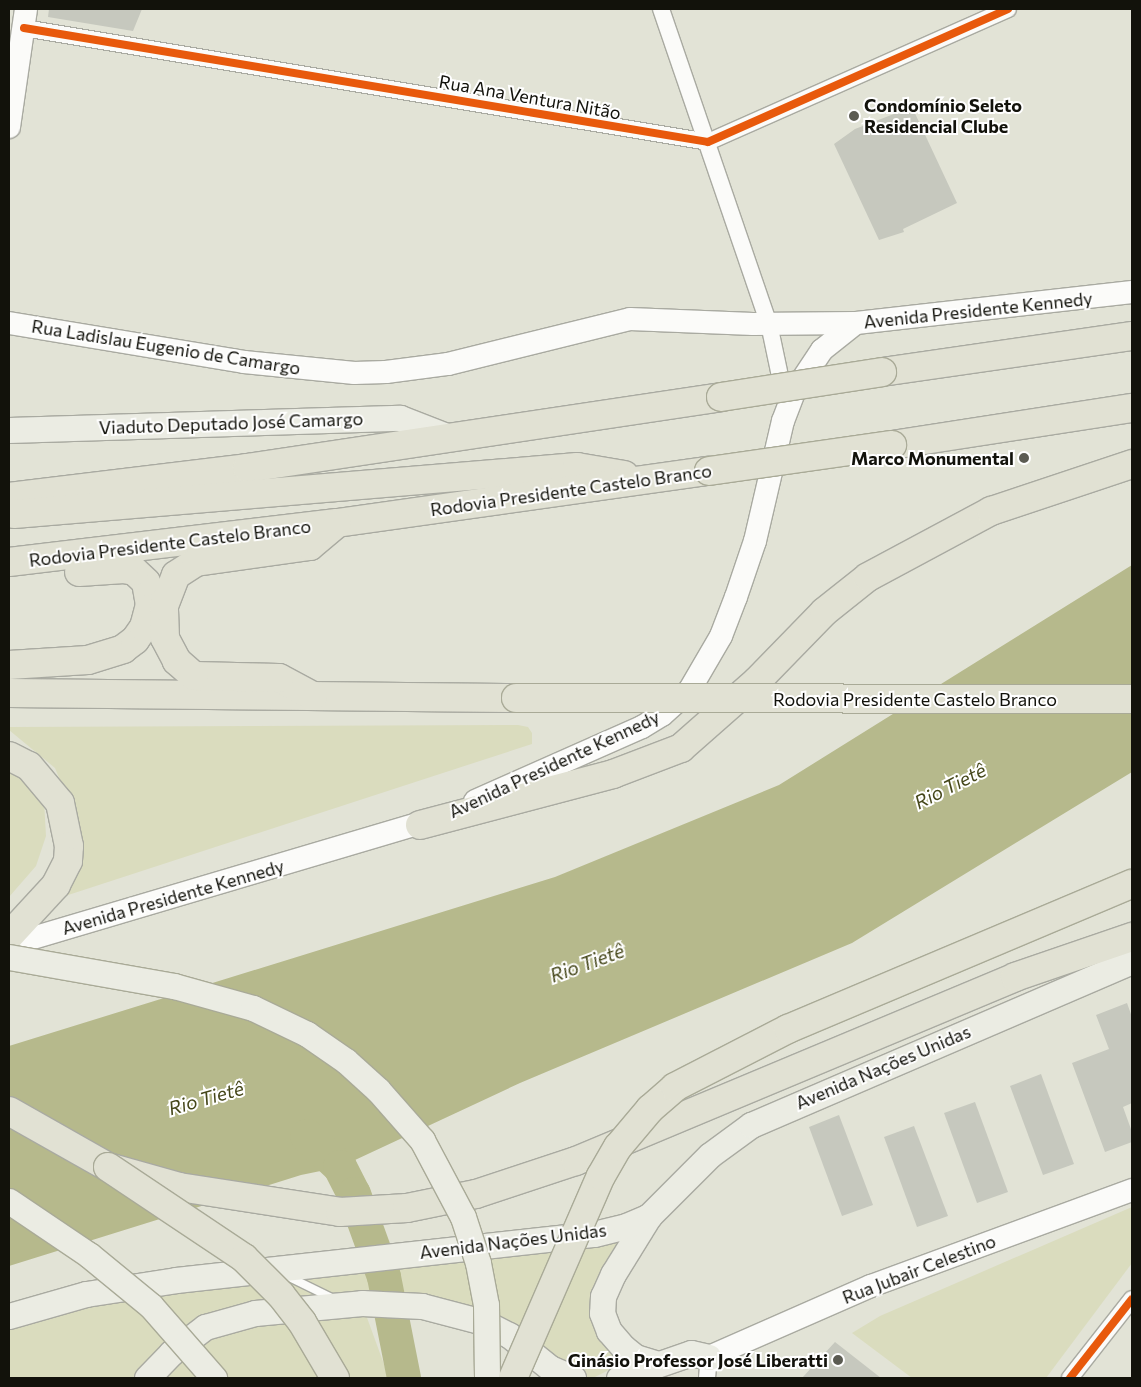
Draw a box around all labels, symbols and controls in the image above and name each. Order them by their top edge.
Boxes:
street label: Rua Ana Ventura Nitão [437,70,623,124]
place label: Condomínio Seleto Residencial Clube [864,95,1022,138]
marker: Condomínio Seleto Residencial Clube [848,110,860,122]
street label: Avenida Presidente Kennedy [863,287,1093,333]
street label: Rua Ladislau Eugenio de Camargo [30,315,302,379]
street label: Viaduto Deputado José Camargo [98,408,364,438]
place label: Marco Monumental [851,447,1014,469]
marker: Marco Monumental [1018,452,1030,464]
street label: Rodovia Presidente Castelo Branco [429,460,713,520]
street label: Rodovia Presidente Castelo Branco [28,515,312,571]
street label: Rodovia Presidente Castelo Branco [773,688,1057,710]
street label: Avenida Presidente Kennedy [445,706,663,822]
water label: Rio Tietê [910,758,990,814]
street label: Avenida Presidente Kennedy [59,855,287,939]
water label: Rio Tietê [547,939,627,987]
street label: Avenida Nações Unidas [792,1020,974,1114]
water label: Rio Tietê [166,1076,246,1120]
street label: Avenida Nações Unidas [418,1219,608,1263]
street label: Rua Jubair Celestino [839,1230,999,1308]
place label: Ginásio Professor José Liberatti [568,1349,828,1371]
marker: Ginásio Professor José Liberatti [832,1354,844,1366]

